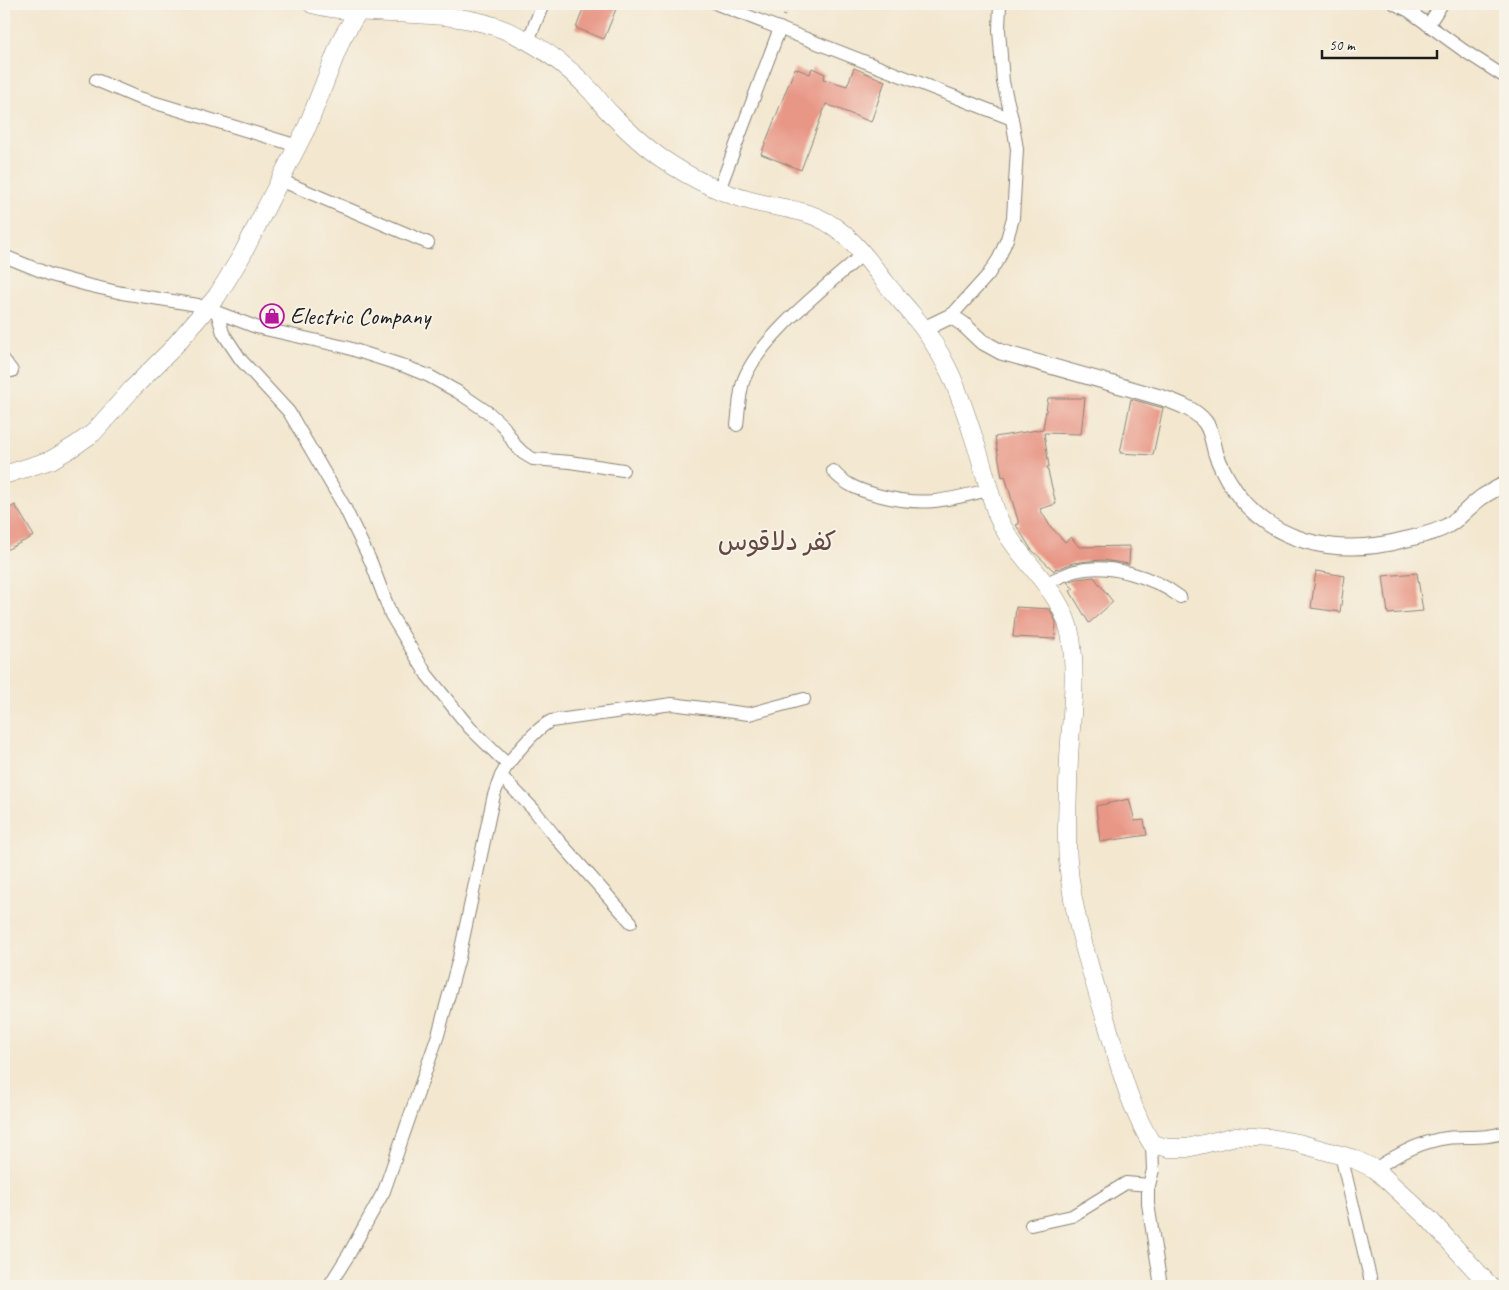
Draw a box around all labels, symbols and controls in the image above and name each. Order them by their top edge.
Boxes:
scale bar [1322,28,1436,60]
text: 50 m [1329,36,1356,55]
place label: Electric Company [290,301,432,331]
shop icon: Electric Company [259,303,285,329]
district label: كفر دلاقوس [718,525,836,558]

